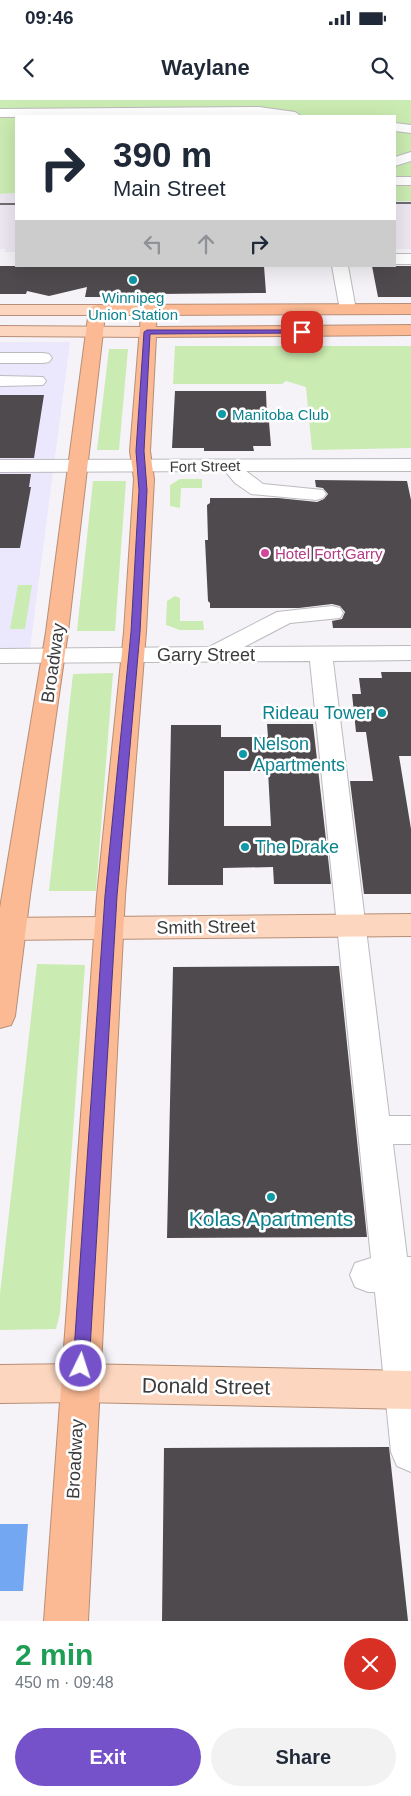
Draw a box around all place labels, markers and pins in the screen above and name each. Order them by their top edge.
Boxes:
marker: Winnipeg Union Station [127,274,139,286]
place label: Winnipeg Union Station [88,289,178,323]
pin [281,311,323,353]
place label: Manitoba Club [232,406,329,423]
marker: Manitoba Club [216,408,228,420]
place label: Hotel Fort Garry [275,545,383,562]
marker: Hotel Fort Garry [259,547,271,559]
place label: Rideau Tower [262,703,372,723]
marker: Rideau Tower [376,707,388,719]
place label: Nelson Apartments [253,734,345,775]
marker: Nelson Apartments [237,748,249,760]
place label: The Drake [255,837,339,857]
marker: The Drake [239,841,251,853]
marker: Kolas Apartments [265,1191,277,1203]
place label: Kolas Apartments [189,1207,353,1230]

